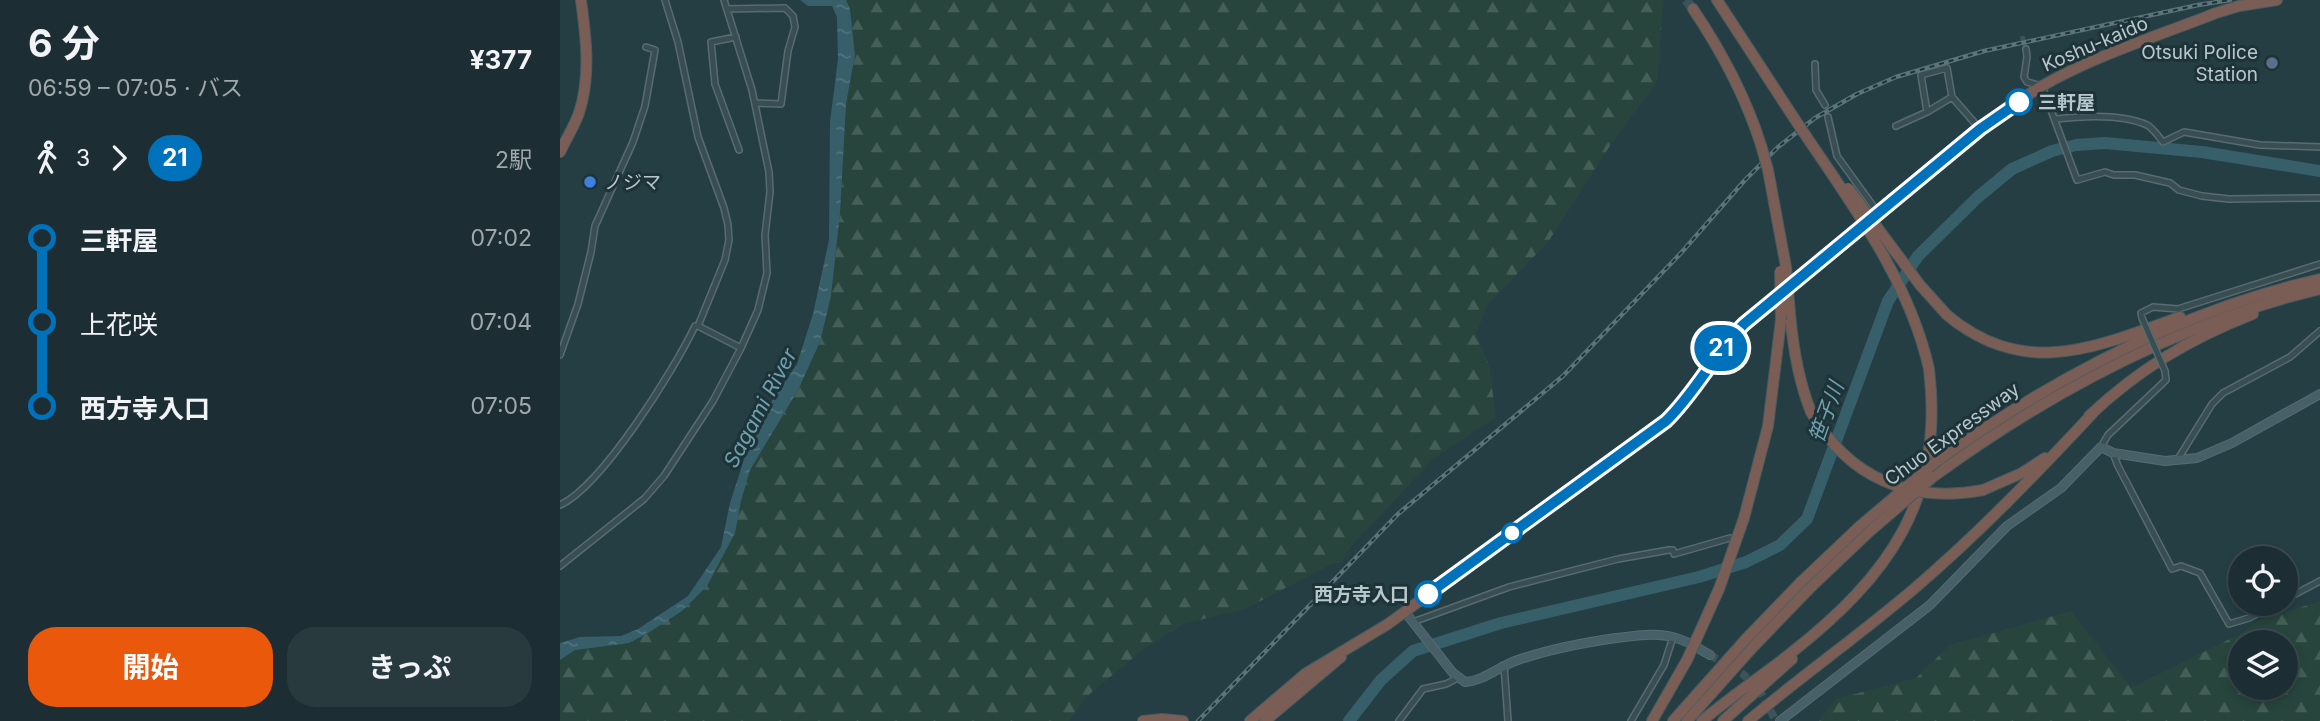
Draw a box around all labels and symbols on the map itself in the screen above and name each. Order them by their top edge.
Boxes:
street label: Koshu-kaido [2039,11,2151,77]
place label: Otsuki Police Station [2141,41,2258,86]
marker: Otsuki Police Station [2264,55,2280,71]
marker: 三軒屋 [2006,89,2032,115]
place label: 三軒屋 [2038,91,2095,114]
place label: ノジマ [604,171,661,194]
marker: ノジマ [582,174,598,190]
line badge: 21 [1690,325,1752,371]
water label: Sagami River [718,343,802,472]
water label: 笹子川 [1803,376,1849,446]
street label: Chuo Expressway [1880,377,2024,491]
unlabelled marker [1502,523,1522,543]
marker: 西方寺入口 [1415,581,1441,607]
place label: 西方寺入口 [1314,583,1409,606]

